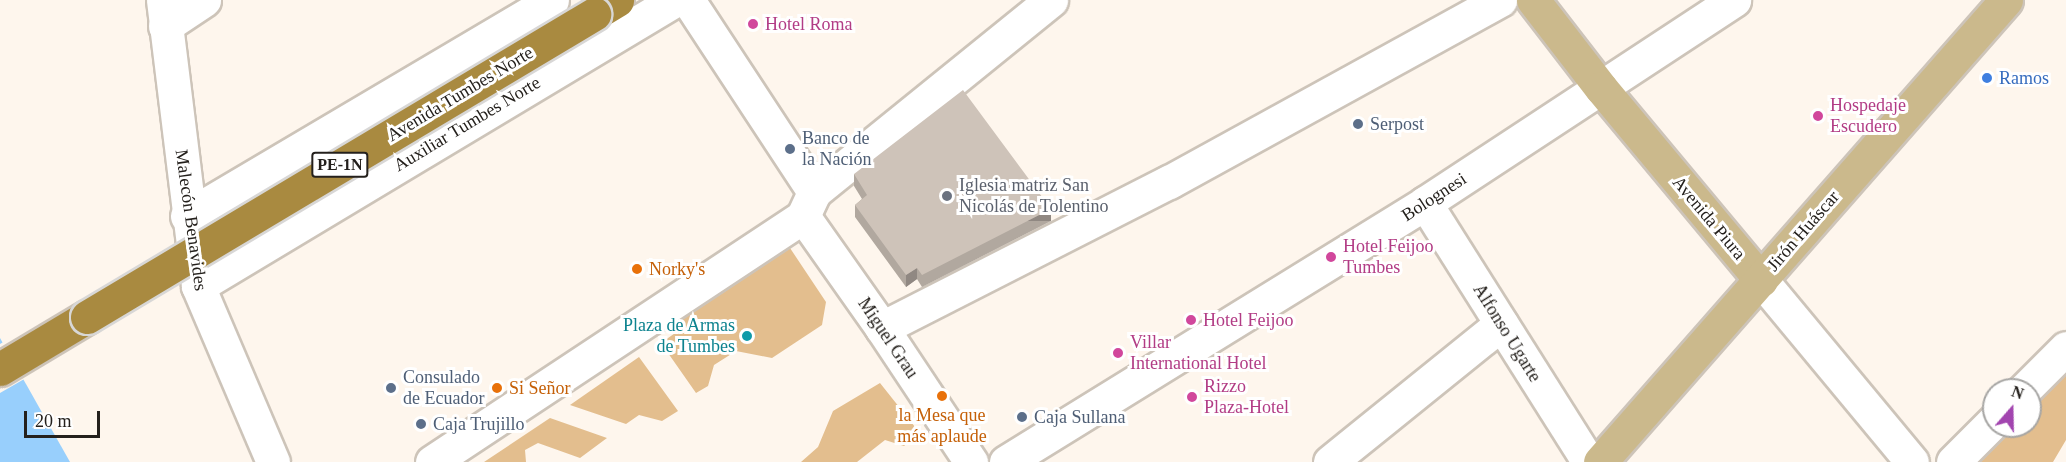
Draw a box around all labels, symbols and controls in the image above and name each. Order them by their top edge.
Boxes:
place label: Hotel Roma [765,13,852,35]
marker: Hotel Roma [746,17,760,31]
street label: Avenida Tumbes Norte [383,42,537,146]
place label: Ramos [1999,67,2049,89]
marker: Ramos [1980,71,1994,85]
street label: Auxiliar Tumbes Norte [390,72,544,176]
place label: Hospedaje Escudero [1830,95,1906,138]
marker: Hospedaje Escudero [1811,109,1825,123]
place label: Serpost [1370,113,1424,135]
marker: Serpost [1351,117,1365,131]
place label: Banco de la Nación [802,128,871,170]
marker: Banco de la Nación [783,142,797,156]
street label: Malecón Benavides [170,148,212,292]
road number: PE-1N [310,152,370,178]
street label: Bolognesi [1398,168,1470,226]
street label: Avenida Piura [1668,172,1750,264]
place label: Iglesia matriz San Nicolás de Tolentino [959,175,1109,218]
street label: Jirón Huáscar [1762,186,1844,276]
marker: Iglesia matriz San Nicolás de Tolentino [940,189,954,203]
place label: Hotel Feijoo Tumbes [1343,236,1433,278]
marker: Hotel Feijoo Tumbes [1324,250,1338,264]
place label: Norky's [649,258,705,280]
marker: Norky's [630,262,644,276]
street label: Alfonso Ugarte [1468,280,1546,386]
street label: Miguel Grau [853,294,923,382]
place label: Hotel Feijoo [1203,309,1293,331]
marker: Hotel Feijoo [1184,313,1198,327]
place label: Plaza de Armas de Tumbes [622,315,735,358]
marker: Plaza de Armas de Tumbes [740,329,754,343]
place label: Villar International Hotel [1130,332,1266,374]
marker: Villar International Hotel [1111,346,1125,360]
place label: Consulado de Ecuador [403,367,484,410]
place label: Rizzo Plaza-Hotel [1204,376,1289,418]
place label: Si Señor [509,377,571,399]
north arrow [1982,378,2042,438]
marker: Consulado de Ecuador [384,381,398,395]
marker: Si Señor [490,381,504,395]
text: N [2009,383,2026,402]
marker: la Mesa que más aplaude [935,389,949,403]
marker: Rizzo Plaza-Hotel [1185,390,1199,404]
scale bar [27,399,104,437]
place label: la Mesa que más aplaude [897,405,987,448]
place label: Caja Sullana [1034,406,1125,428]
marker: Caja Sullana [1015,410,1029,424]
text: 20 m [35,411,72,431]
place label: Caja Trujillo [433,413,525,435]
marker: Caja Trujillo [414,417,428,431]

